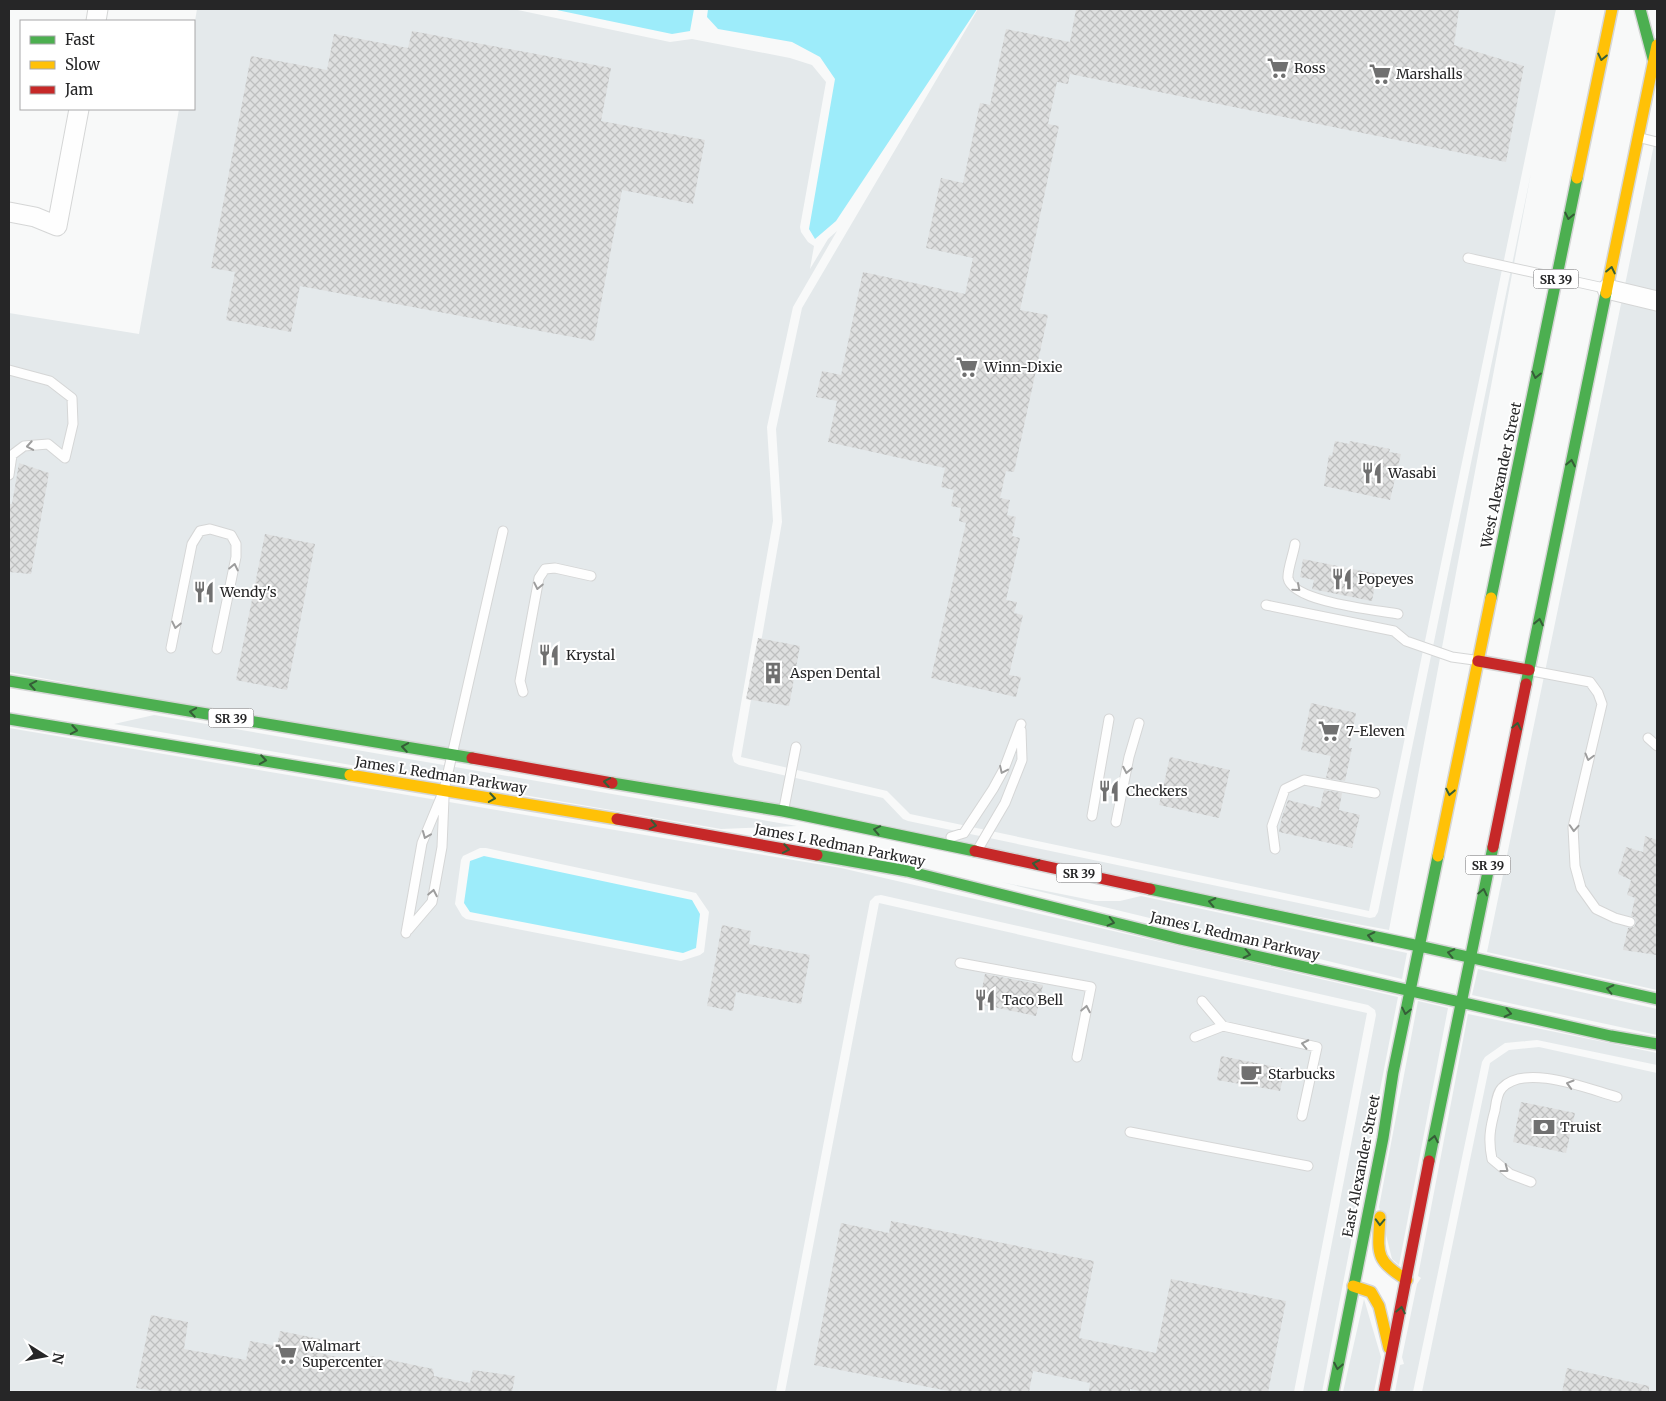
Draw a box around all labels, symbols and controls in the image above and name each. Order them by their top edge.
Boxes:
legend [20,20,195,110]
text: Fast [65,30,95,49]
one-way arrow [1597,52,1608,61]
text: Slow [65,55,100,74]
supermarket icon: Ross [1265,55,1291,81]
place label: Ross [1294,59,1326,77]
supermarket icon: Marshalls [1367,61,1393,87]
place label: Marshalls [1396,65,1463,83]
text: Jam [64,80,93,99]
one-way arrow [1564,211,1575,220]
one-way arrow [1605,265,1616,274]
road number: SR 39 [1534,270,1578,288]
supermarket icon: Winn-Dixie [954,354,980,380]
place label: Winn-Dixie [983,358,1062,376]
one-way arrow [1532,370,1542,379]
street label: West Alexander Street [1477,400,1525,551]
one-way arrow [26,441,34,451]
one-way arrow [1565,459,1576,468]
restaurant icon: Wasabi [1359,460,1385,486]
place label: Wasabi [1387,464,1437,482]
one-way arrow [228,562,239,571]
restaurant icon: Popeyes [1329,566,1355,592]
place label: Popeyes [1358,570,1414,588]
restaurant icon: Wendy's [191,579,217,605]
one-way arrow [533,581,543,590]
place label: Wendy's [219,583,277,601]
one-way arrow [1291,583,1300,592]
one-way arrow [1533,618,1543,627]
one-way arrow [171,620,181,629]
restaurant icon: Krystal [536,642,562,668]
place label: Krystal [566,646,616,664]
building icon: Aspen Dental [760,660,786,686]
place label: Aspen Dental [789,664,881,682]
one-way arrow [28,681,37,691]
one-way arrow [188,707,196,718]
road number: SR 39 [208,708,254,728]
supermarket icon: 7-Eleven [1316,718,1342,744]
one-way arrow [1512,721,1522,730]
place label: 7-Eleven [1346,722,1405,740]
one-way arrow [70,724,78,734]
one-way arrow [401,742,409,752]
street label: James L Redman Parkway [353,752,529,798]
one-way arrow [1584,753,1595,762]
one-way arrow [258,755,267,765]
one-way arrow [999,765,1009,774]
one-way arrow [1122,766,1132,774]
one-way arrow [603,777,612,787]
restaurant icon: Checkers [1096,778,1122,804]
place label: Checkers [1126,782,1188,800]
one-way arrow [1445,787,1456,796]
one-way arrow [488,793,497,803]
street label: James L Redman Parkway [752,819,928,871]
one-way arrow [648,820,657,830]
one-way arrow [1569,825,1580,833]
one-way arrow [873,826,882,836]
one-way arrow [422,830,432,839]
one-way arrow [781,844,790,854]
road number: SR 39 [1466,856,1510,874]
one-way arrow [1032,860,1041,870]
road number: SR 39 [1056,864,1102,882]
one-way arrow [1477,888,1488,897]
one-way arrow [428,889,438,897]
one-way arrow [1208,897,1217,908]
street label: James L Redman Parkway [1147,907,1322,965]
one-way arrow [1107,917,1115,927]
one-way arrow [1367,931,1376,942]
one-way arrow [1243,948,1252,959]
one-way arrow [1447,948,1456,959]
one-way arrow [1605,984,1614,995]
restaurant icon: Taco Bell [972,987,998,1013]
place label: Taco Bell [1002,991,1064,1009]
one-way arrow [1081,1005,1091,1014]
one-way arrow [1401,1007,1411,1016]
one-way arrow [1503,1007,1512,1018]
one-way arrow [1300,1039,1309,1050]
cafe icon: Starbucks [1238,1061,1264,1087]
place label: Starbucks [1268,1065,1335,1083]
one-way arrow [1566,1079,1574,1089]
street label: East Alexander Street [1338,1093,1384,1239]
bank icon: Truist [1531,1114,1557,1140]
place label: Truist [1560,1118,1602,1136]
one-way arrow [1428,1134,1438,1143]
one-way arrow [1499,1164,1508,1172]
one-way arrow [1374,1218,1385,1226]
one-way arrow [1395,1306,1406,1315]
north arrow [20,1331,70,1381]
place label: Walmart Supercenter [301,1337,383,1371]
supermarket icon: Walmart Supercenter [273,1341,299,1367]
text: N [48,1351,68,1366]
one-way arrow [1333,1362,1344,1371]

